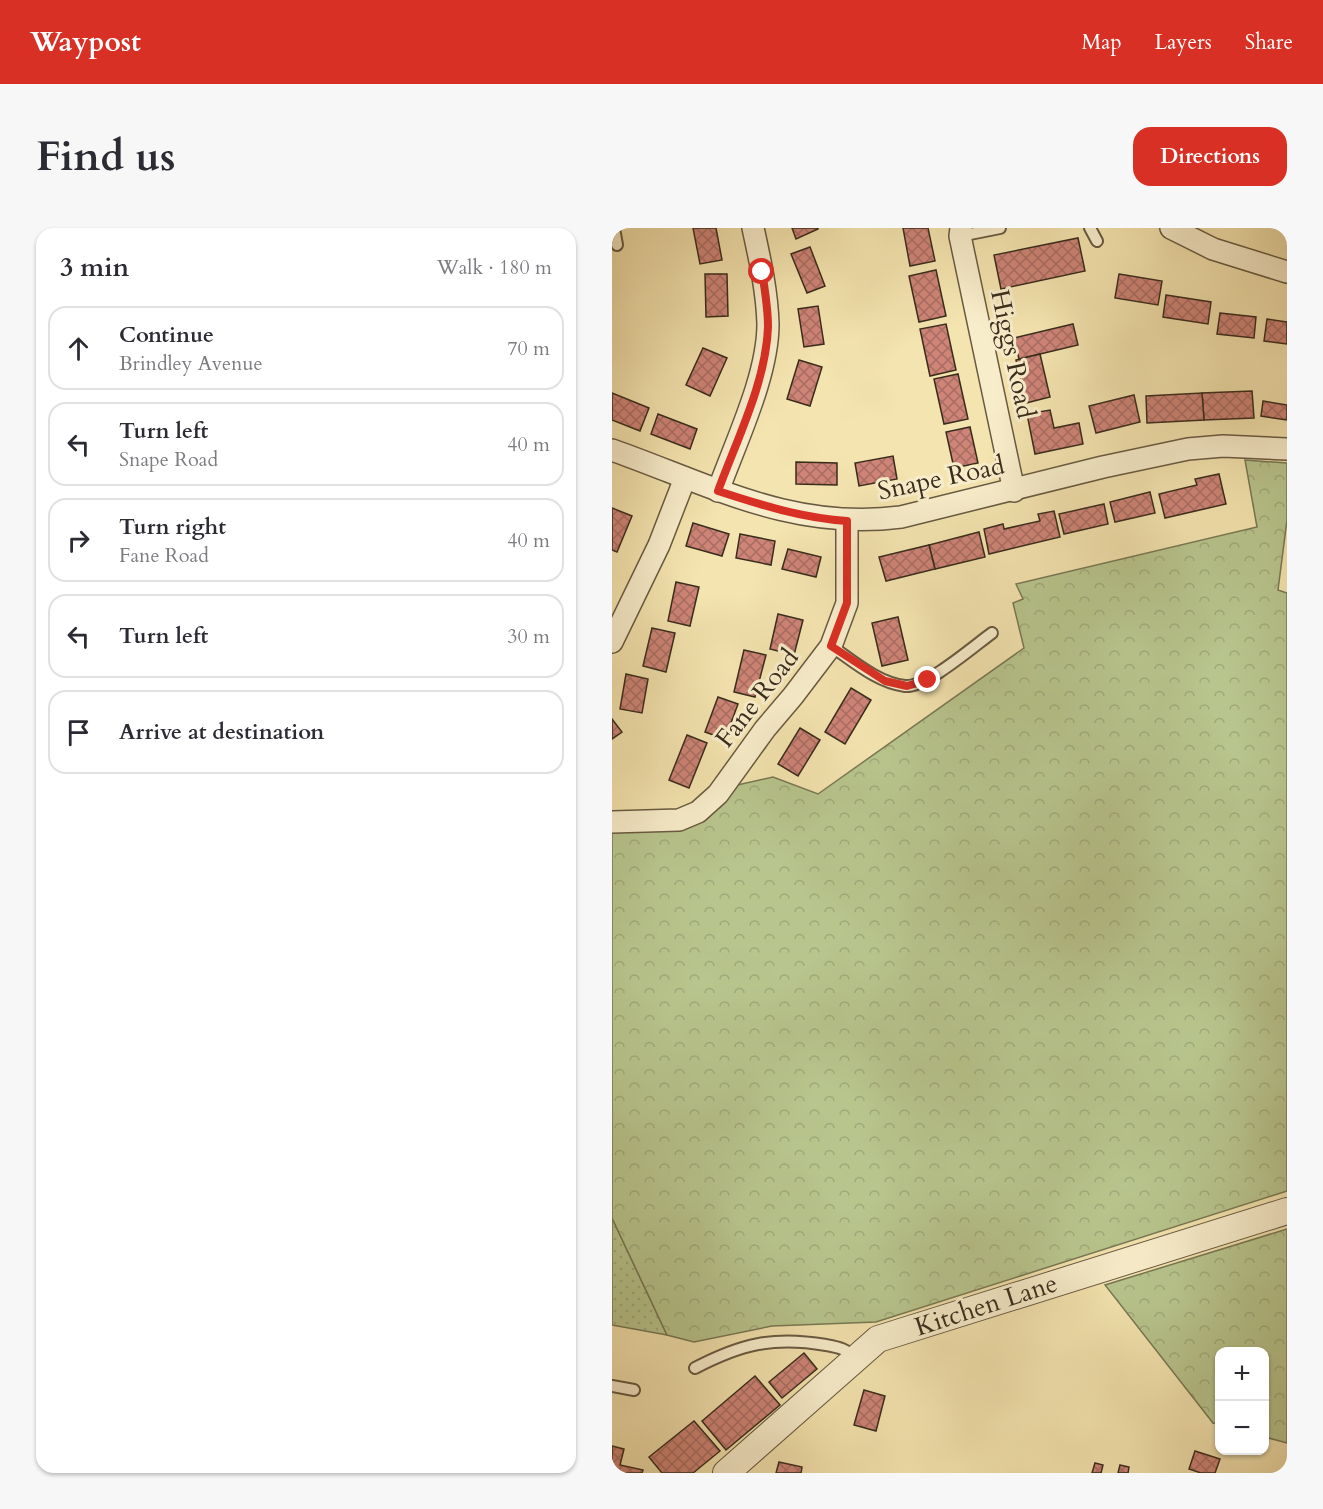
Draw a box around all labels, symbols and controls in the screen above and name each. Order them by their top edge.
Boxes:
text: Waypost [30,23,141,61]
text: Map [1082,28,1122,57]
text: Layers [1155,28,1212,57]
text: Share [1245,28,1293,57]
button: Directions [1133,127,1287,186]
text: Find us [36,128,176,185]
text: 3 min [60,250,129,285]
text: Walk · 180 m [437,254,552,281]
route start [748,258,774,284]
street label: Higgs Road [982,286,1044,422]
text: Continue [119,320,214,350]
icon: ahead [62,332,95,365]
text: 70 m [507,335,550,362]
text: Brindley Avenue [119,350,263,377]
text: Turn left [119,416,208,446]
icon: left [62,428,95,461]
text: 40 m [507,431,550,458]
text: Snape Road [119,446,218,473]
street label: Snape Road [874,447,1008,509]
text: Turn right [119,512,226,542]
icon: right [62,524,95,557]
text: 40 m [507,527,550,554]
text: Fane Road [119,542,209,569]
icon: left [62,620,95,653]
text: Turn left [119,621,208,651]
text: 30 m [507,623,550,650]
street label: Fane Road [707,641,807,755]
route end [914,666,940,692]
icon: arrive [62,716,95,749]
text: Arrive at destination [119,717,324,747]
street label: Kitchen Lane [910,1265,1062,1345]
map controls [1215,1347,1269,1455]
button: + [1215,1347,1269,1401]
button: − [1215,1401,1269,1455]

